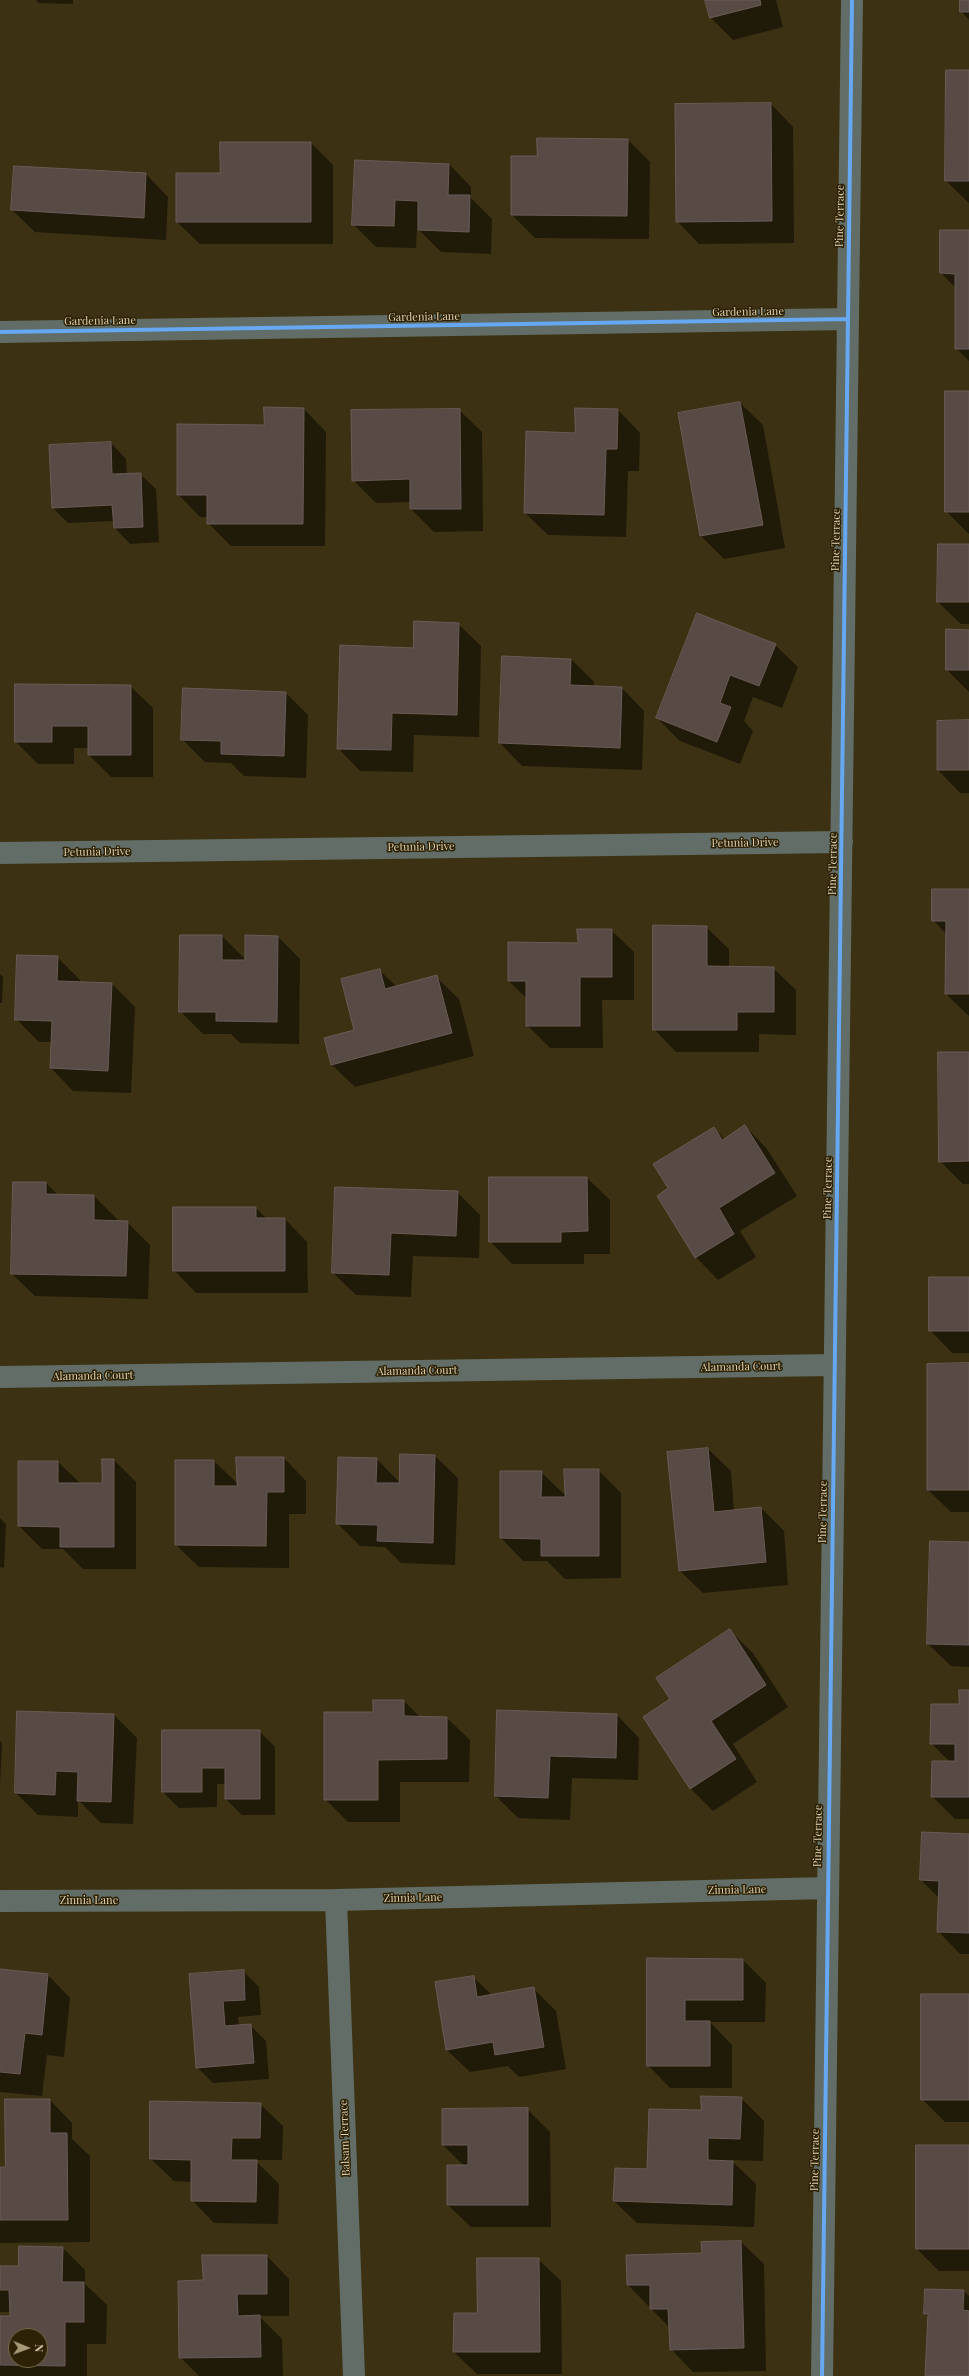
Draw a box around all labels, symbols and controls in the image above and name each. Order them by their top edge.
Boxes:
street label: Pine Terrace [833,185,847,247]
street label: Gardenia Lane [712,305,784,319]
street label: Gardenia Lane [388,310,460,324]
street label: Gardenia Lane [64,314,136,328]
street label: Pine Terrace [829,509,843,571]
street label: Pine Terrace [826,833,840,895]
street label: Petunia Drive [711,836,779,850]
street label: Petunia Drive [387,840,455,854]
street label: Petunia Drive [63,845,131,859]
street label: Pine Terrace [821,1157,835,1219]
street label: Alamanda Court [701,1360,781,1374]
street label: Alamanda Court [377,1364,457,1378]
street label: Alamanda Court [53,1369,133,1383]
street label: Pine Terrace [816,1481,830,1543]
street label: Pine Terrace [811,1805,825,1867]
street label: Zinnia Lane [708,1883,766,1897]
street label: Zinnia Lane [384,1891,442,1905]
street label: Zinnia Lane [60,1894,118,1908]
street label: Balsam Terrace [337,2100,353,2176]
street label: Pine Terrace [808,2129,822,2191]
north arrow [8,2328,48,2368]
text: N [32,2344,47,2352]

